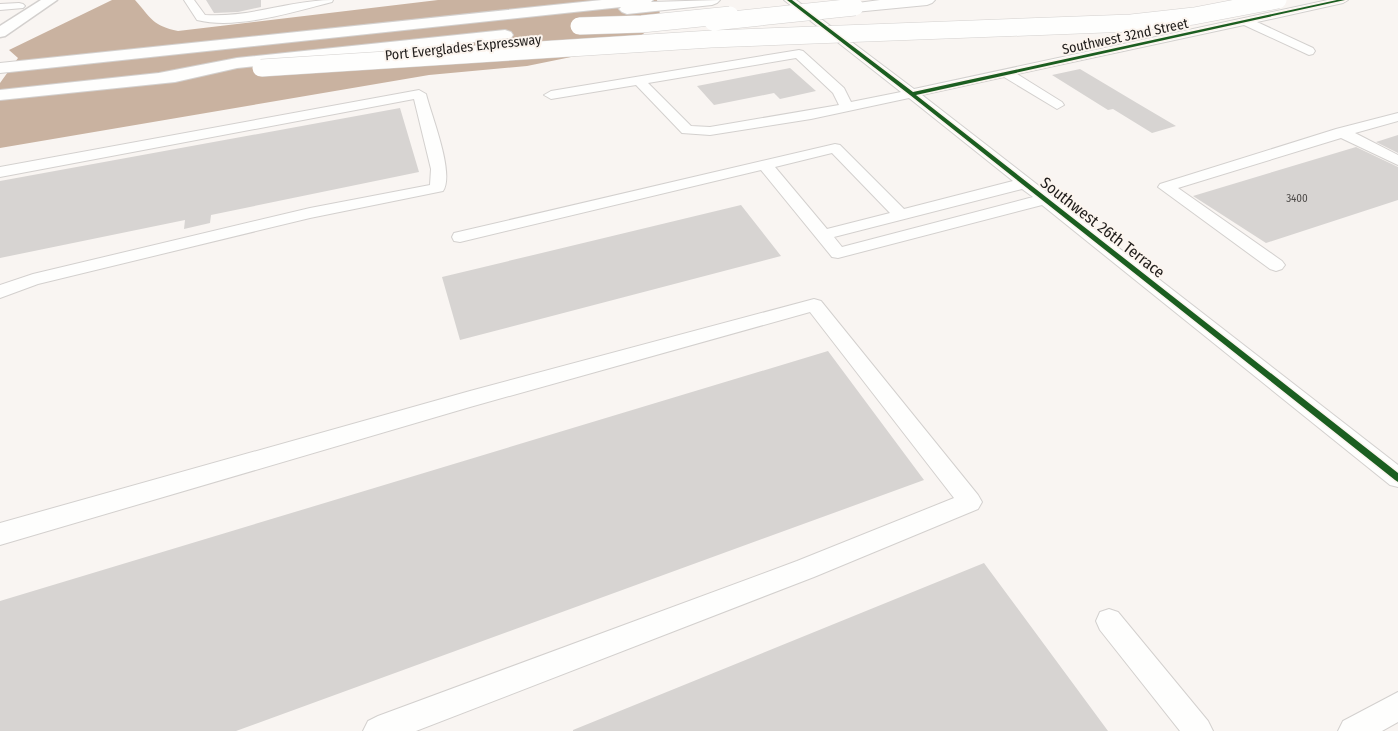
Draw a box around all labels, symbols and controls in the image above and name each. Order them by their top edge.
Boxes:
street label: Southwest 32nd Street [1060,15,1190,58]
street label: Port Everglades Expressway [384,31,543,64]
street label: Southwest 26th Terrace [1037,173,1169,282]
house number: 3400 [1286,192,1308,205]

